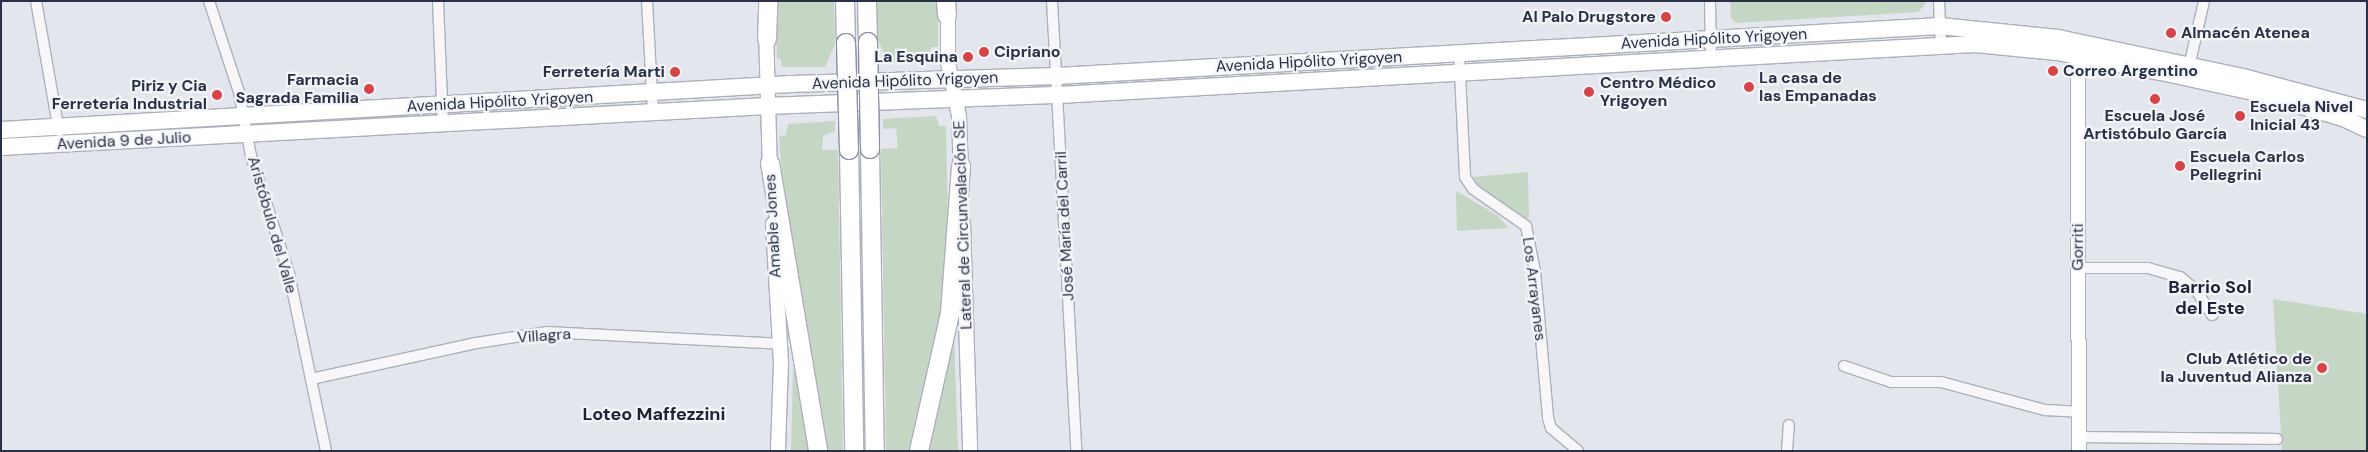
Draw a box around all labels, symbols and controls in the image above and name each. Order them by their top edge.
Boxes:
place label: Al Palo Drugstore [1522,7,1656,27]
marker: Al Palo Drugstore [1660,11,1672,23]
place label: Almacén Atenea [2181,23,2310,43]
street label: Avenida Hipólito Yrigoyen [1620,25,1808,53]
marker: Almacén Atenea [2165,27,2177,39]
place label: Cipriano [994,42,1061,62]
marker: Cipriano [978,46,990,58]
place label: La Esquina [874,47,958,67]
street label: Avenida Hipólito Yrigoyen [1215,48,1403,76]
marker: La Esquina [962,51,974,63]
place label: Correo Argentino [2063,61,2198,81]
place label: Ferretería Marti [543,62,665,82]
marker: Correo Argentino [2047,65,2059,77]
marker: Ferretería Marti [669,66,681,78]
street label: Avenida Hipólito Yrigoyen [811,68,999,94]
place label: La casa de las Empanadas [1759,68,1877,106]
place label: Farmacia Sagrada Familia [236,70,359,108]
place label: Centro Médico Yrigoyen [1600,73,1716,111]
place label: Piriz y Cia Ferretería Industrial [52,76,207,114]
marker: La casa de las Empanadas [1743,81,1755,93]
marker: Farmacia Sagrada Familia [363,83,375,95]
marker: Centro Médico Yrigoyen [1582,85,1596,99]
street label: Avenida Hipólito Yrigoyen [406,88,594,116]
marker: Piriz y Cia Ferretería Industrial [211,89,223,101]
marker: Escuela José Artistóbulo García [2149,93,2161,105]
place label: Escuela Nivel Inicial 43 [2250,97,2353,135]
place label: Escuela José Artistóbulo García [2083,106,2227,144]
marker: Escuela Nivel Inicial 43 [2234,110,2246,122]
street label: Lateral de Circunvalación SE [950,120,976,330]
street label: Avenida 9 de Julio [56,128,192,154]
place label: Escuela Carlos Pellegrini [2190,147,2305,185]
street label: José María del Carril [1051,151,1079,301]
street label: Aristóbulo del Valle [243,154,301,296]
marker: Escuela Carlos Pellegrini [2174,160,2186,172]
street label: Amable Jones [761,173,785,279]
street label: Gorriti [2068,223,2088,271]
street label: Los Arrayanes [1518,236,1550,342]
district label: Barrio Sol del Este [2168,277,2252,320]
street label: Villagra [516,325,572,347]
place label: Club Atlético de la Juventud Alianza [2160,349,2312,387]
marker: Club Atlético de la Juventud Alianza [2316,362,2328,374]
district label: Loteo Maffezzini [583,403,725,425]

